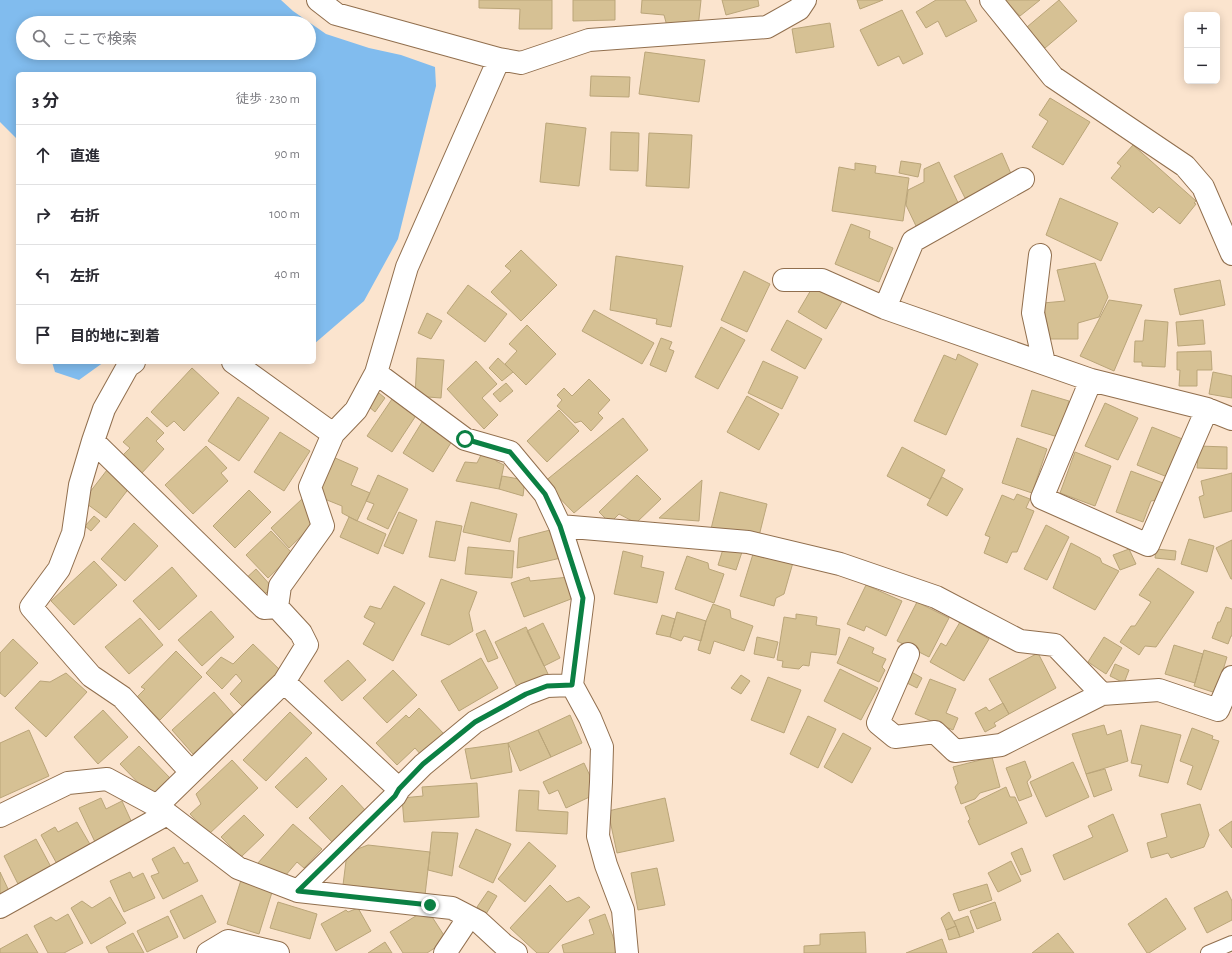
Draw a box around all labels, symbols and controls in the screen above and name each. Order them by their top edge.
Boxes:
map controls [1184,12,1220,84]
button: + [1184,12,1220,48]
search box [16,16,316,60]
icon: search [30,27,52,49]
text: ここで検索 [62,32,137,47]
button: − [1184,48,1220,84]
text: 3 分 [32,92,59,109]
text: 徒歩 · 230 m [236,93,300,106]
icon: ahead [32,144,54,166]
text: 90 m [274,148,300,161]
text: 直進 [70,149,100,164]
icon: right [32,204,54,226]
text: 100 m [269,208,300,221]
text: 右折 [70,209,100,224]
icon: left [32,264,54,286]
text: 40 m [274,268,300,281]
text: 左折 [70,269,100,284]
icon: arrive [32,324,54,346]
text: 目的地に到着 [70,329,160,344]
route start [456,430,474,448]
route end [421,896,439,914]

